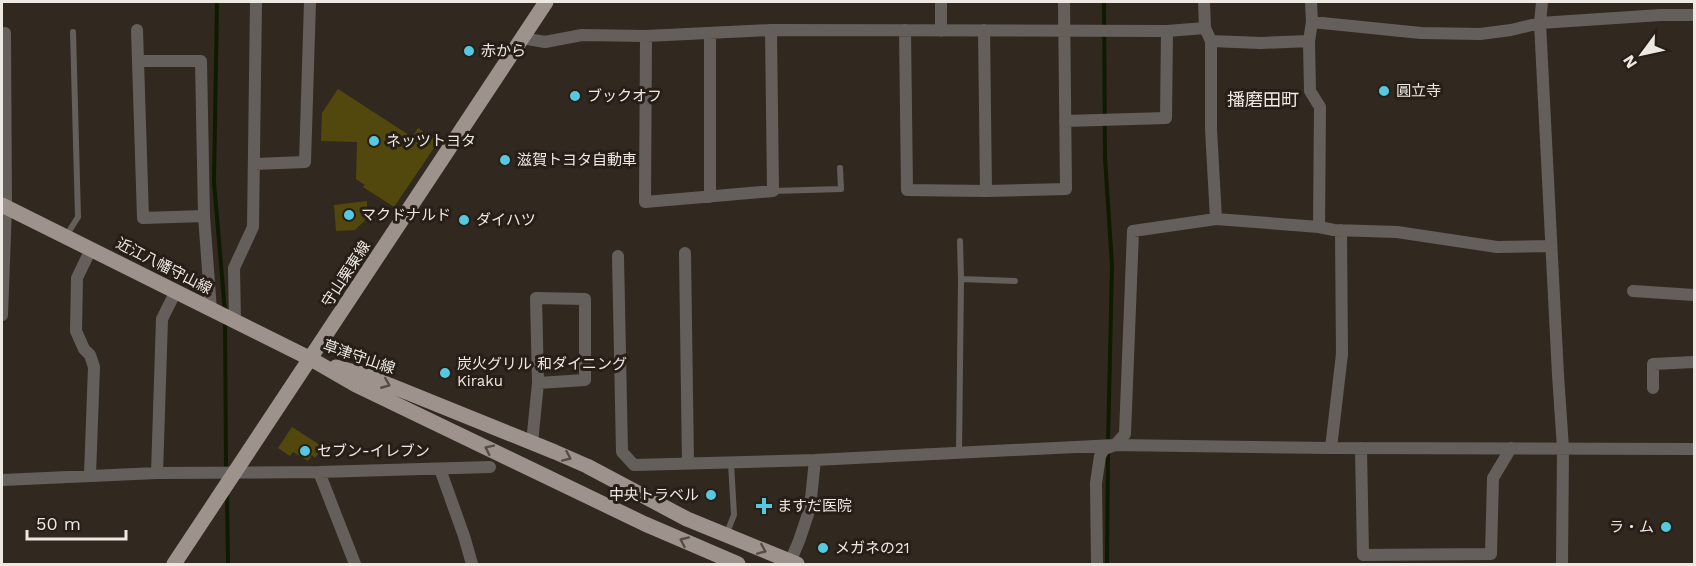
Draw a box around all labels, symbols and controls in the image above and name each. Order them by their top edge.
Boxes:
north arrow [1612,24,1672,84]
place label: 赤から [481,42,526,60]
marker: 赤から [462,44,476,58]
text: N [1619,52,1641,72]
place label: 圓立寺 [1396,82,1441,100]
marker: 圓立寺 [1377,84,1391,98]
place label: ブックオフ [587,87,662,105]
marker: ブックオフ [568,89,582,103]
district label: 播磨田町 [1227,89,1299,110]
place label: ネッツトヨタ [386,132,476,150]
marker: ネッツトヨタ [367,134,381,148]
place label: 滋賀トヨタ自動車 [517,151,637,169]
marker: 滋賀トヨタ自動車 [498,153,512,167]
place label: マクドナルド [361,206,451,224]
marker: マクドナルド [342,208,356,222]
place label: ダイハツ [476,211,536,229]
marker: ダイハツ [457,213,471,227]
street label: 近江八幡守山線 [113,234,215,298]
street label: 守山栗東線 [318,238,374,310]
street label: 草津守山線 [321,336,397,378]
place label: 炭火グリル 和ダイニング Kiraku [457,355,627,390]
marker: 炭火グリル 和ダイニング Kiraku [438,366,452,380]
one-way arrow [380,377,391,389]
place label: セブン-イレブン [317,442,430,460]
marker: セブン-イレブン [298,444,312,458]
one-way arrow [484,444,495,456]
one-way arrow [560,450,571,462]
place label: 中央トラベル [609,486,699,504]
marker: 中央トラベル [704,488,718,502]
marker: ますだ医院 [755,497,773,515]
place label: ますだ医院 [777,497,852,515]
scale bar [27,503,126,541]
text: 50 m [36,513,81,534]
place label: ラ・ム [1609,518,1654,536]
marker: ラ・ム [1659,520,1673,534]
one-way arrow [680,536,691,548]
place label: メガネの21 [835,539,910,557]
marker: メガネの21 [816,541,830,555]
one-way arrow [755,543,766,555]

